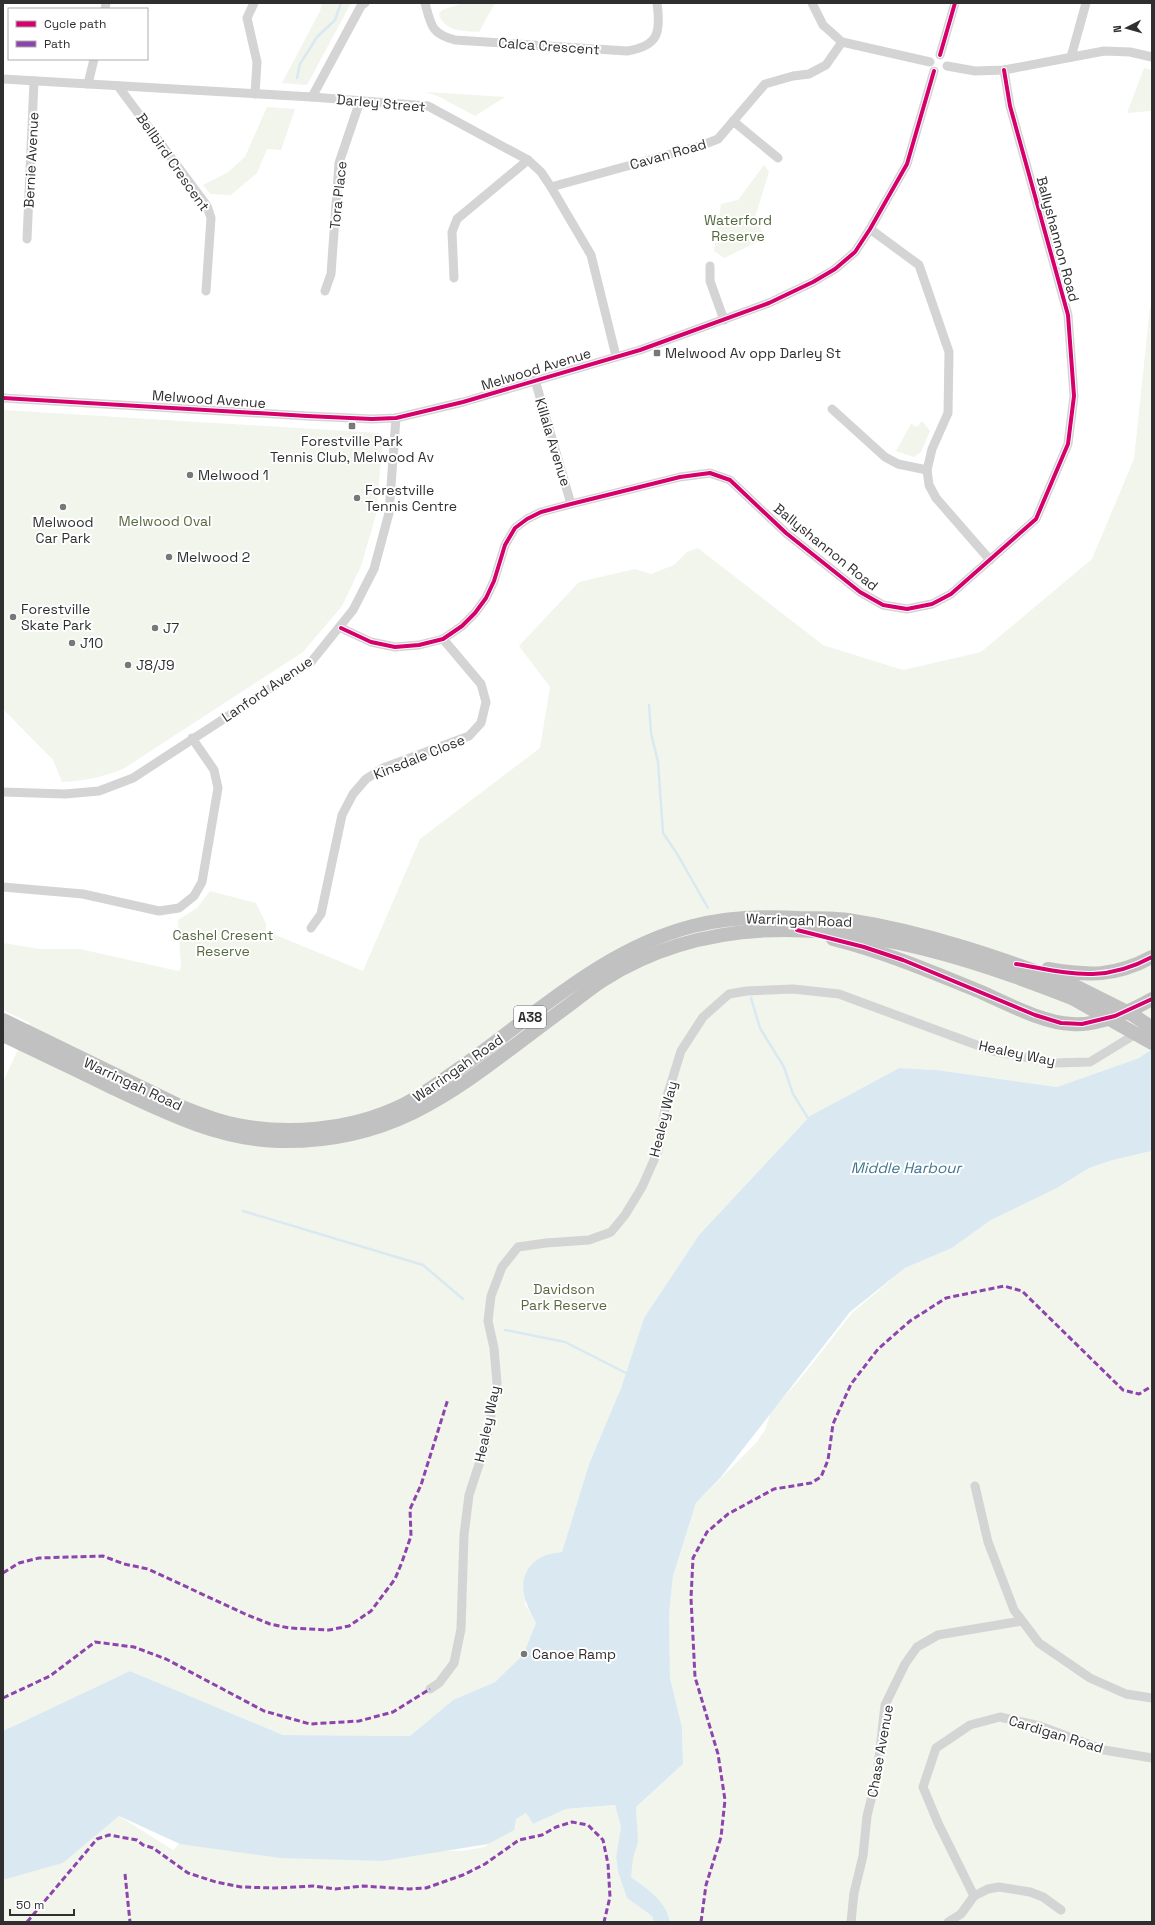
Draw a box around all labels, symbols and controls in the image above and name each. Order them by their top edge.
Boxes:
legend [8,8,148,60]
north arrow [1107,8,1147,48]
text: Cycle path [44,16,106,32]
text: N [1110,25,1124,33]
street label: Calca Crescent [498,33,600,59]
text: Path [44,36,70,52]
street label: Darley Street [336,90,426,116]
street label: Bellbird Crescent [132,109,214,215]
street label: Bernie Avenue [20,112,42,208]
street label: Cavan Road [628,135,708,173]
street label: Tora Place [325,160,351,230]
street label: Ballyshannon Road [1033,174,1083,304]
park label: Waterford Reserve [704,211,772,245]
street label: Melwood Avenue [479,344,593,394]
place label: Melwood Av opp Darley St [665,344,841,362]
marker: Melwood Av opp Darley St [652,348,662,358]
street label: Melwood Avenue [151,386,267,412]
street label: Killala Avenue [531,396,575,488]
marker: Forestville Park Tennis Club, Melwood Av [347,421,357,431]
place label: Forestville Park Tennis Club, Melwood Av [270,432,434,466]
place label: Melwood 1 [198,466,269,484]
marker: Melwood 1 [185,470,195,480]
place label: Forestville Tennis Centre [365,481,457,515]
marker: Forestville Tennis Centre [352,493,362,503]
street label: Ballyshannon Road [770,499,882,595]
marker: Melwood Car Park [58,502,68,512]
park label: Melwood Oval [119,512,212,530]
place label: Melwood Car Park [32,513,94,547]
place label: Melwood 2 [177,548,250,566]
marker: Melwood 2 [164,552,174,562]
place label: Forestville Skate Park [21,600,92,634]
marker: Forestville Skate Park [8,612,18,622]
place label: J7 [163,619,179,637]
marker: J7 [150,623,160,633]
place label: J10 [80,634,103,652]
marker: J10 [67,638,77,648]
street label: Lanford Avenue [218,652,316,726]
place label: J8/J9 [136,656,175,674]
marker: J8/J9 [123,660,133,670]
street label: Kinsdale Close [371,730,467,784]
street label: Warringah Road [746,909,852,931]
park label: Cashel Cresent Reserve [172,926,274,960]
road number: A38 [514,1006,546,1028]
street label: Warringah Road [409,1030,507,1106]
street label: Healey Way [977,1036,1057,1070]
street label: Warringah Road [81,1053,185,1115]
street label: Healey Way [645,1079,681,1159]
water label: Middle Harbour [851,1158,962,1177]
park label: Davidson Park Reserve [521,1280,607,1314]
street label: Healey Way [470,1384,504,1464]
place label: Canoe Ramp [532,1645,616,1663]
marker: Canoe Ramp [519,1649,529,1659]
street label: Chase Avenue [863,1703,897,1799]
street label: Cardigan Road [1006,1711,1106,1757]
scale bar [10,1891,74,1917]
text: 50 m [16,1897,44,1913]

